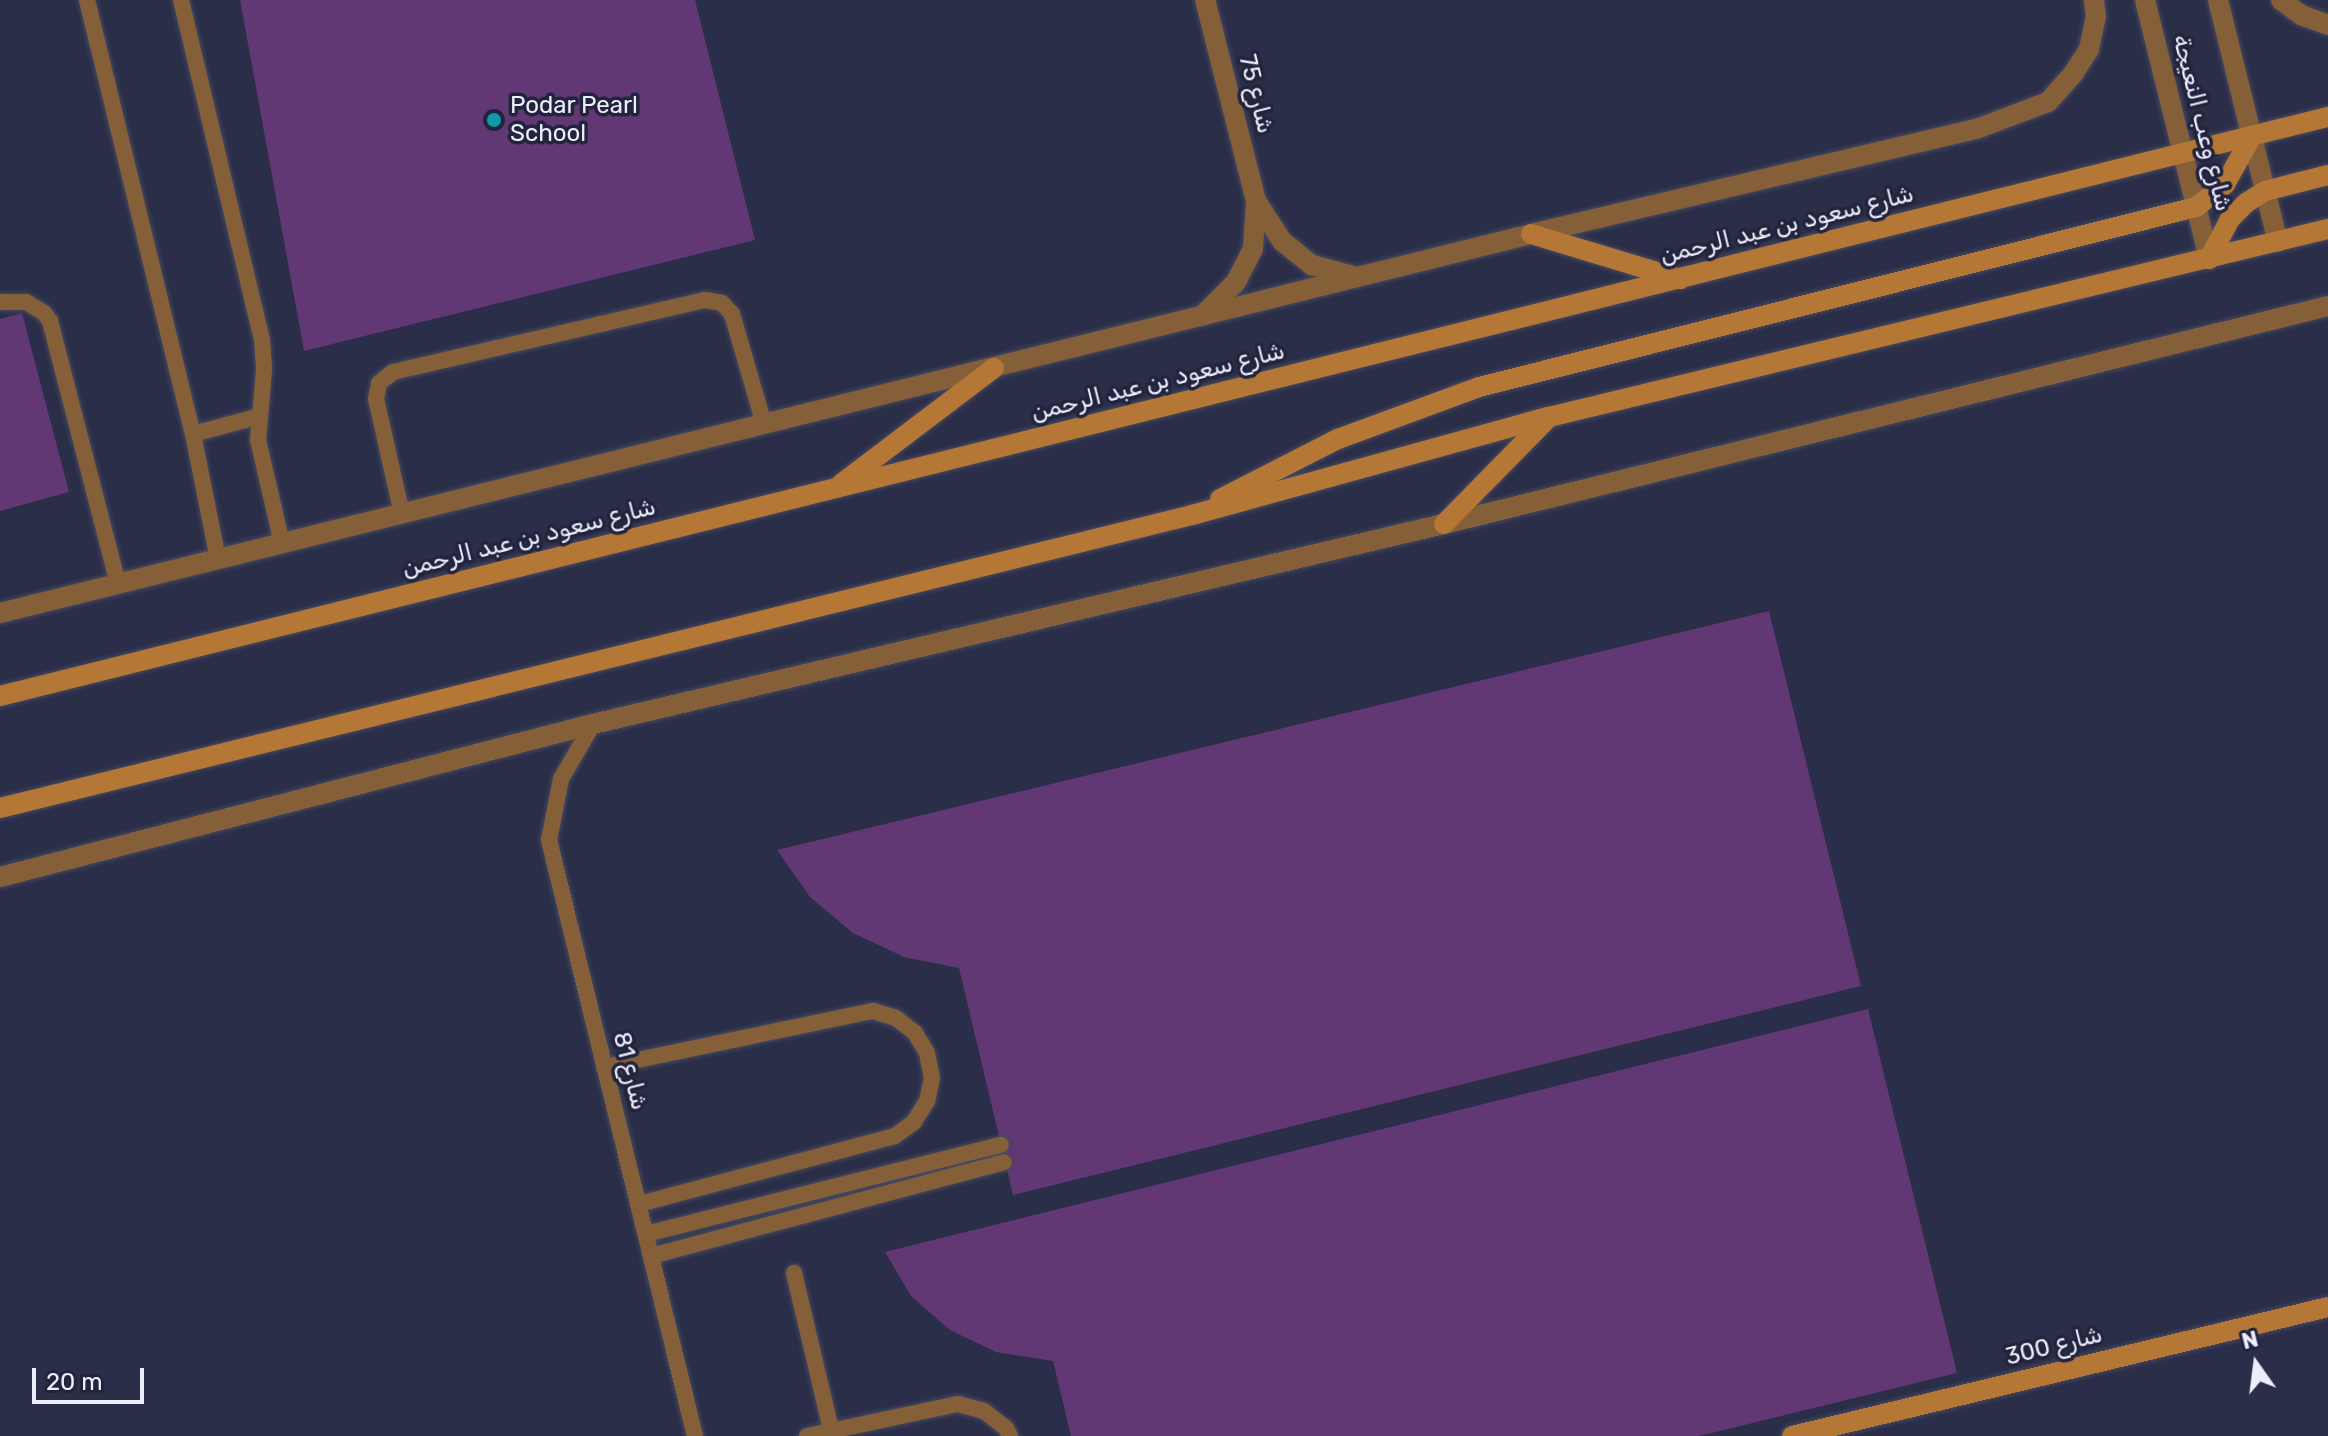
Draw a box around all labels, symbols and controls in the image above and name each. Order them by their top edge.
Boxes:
street label: شارع وعب النعيجة [2166,32,2238,214]
street label: شارع 75 [1232,52,1280,136]
place label: Podar Pearl School [510,92,638,148]
marker: Podar Pearl School [485,111,503,129]
street label: شارع سعود بن عبد الرحمن [1657,180,1917,270]
street label: شارع سعود بن عبد الرحمن [1028,337,1288,427]
street label: شارع سعود بن عبد الرحمن [399,493,659,583]
street label: شارع 81 [606,1029,654,1113]
street label: شارع 300 [2003,1320,2105,1372]
north arrow [2216,1324,2296,1404]
text: N [2239,1325,2261,1355]
scale bar [36,1352,148,1402]
text: 20 m [46,1368,103,1396]

